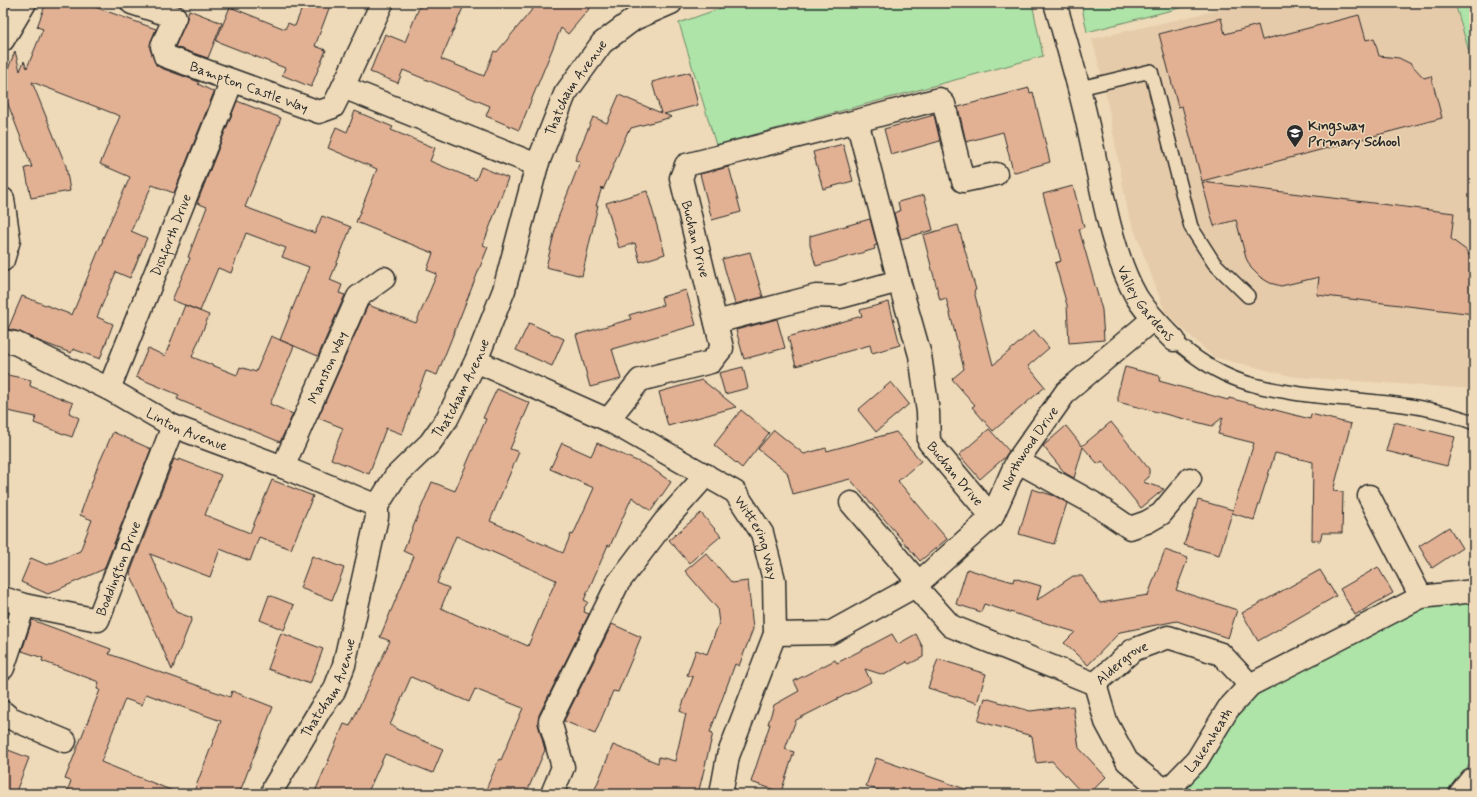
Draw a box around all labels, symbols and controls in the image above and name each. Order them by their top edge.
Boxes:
street label: Thatcham Avenue [541,36,612,139]
street label: Bampton Castle Way [187,58,311,117]
place label: Kingsway Primary School [1308,117,1401,151]
school or university icon: Kingsway Primary School [1285,123,1305,148]
street label: Dishforth Drive [147,191,196,279]
street label: Buchan Drive [677,199,713,280]
street label: Valley Gardens [1113,263,1179,346]
street label: Manston Way [304,329,352,407]
street label: Thatcham Avenue [428,336,494,442]
street label: Northwood Drive [997,403,1063,493]
street label: Linton Avenue [142,404,231,456]
street label: Buchan Drive [922,438,987,510]
street label: Wittering Way [730,492,782,582]
street label: Boddington Drive [92,519,145,619]
street label: Thatcham Avenue [297,637,360,741]
street label: Aldergrove [1092,637,1151,689]
street label: Lakenheath [1182,705,1237,777]

